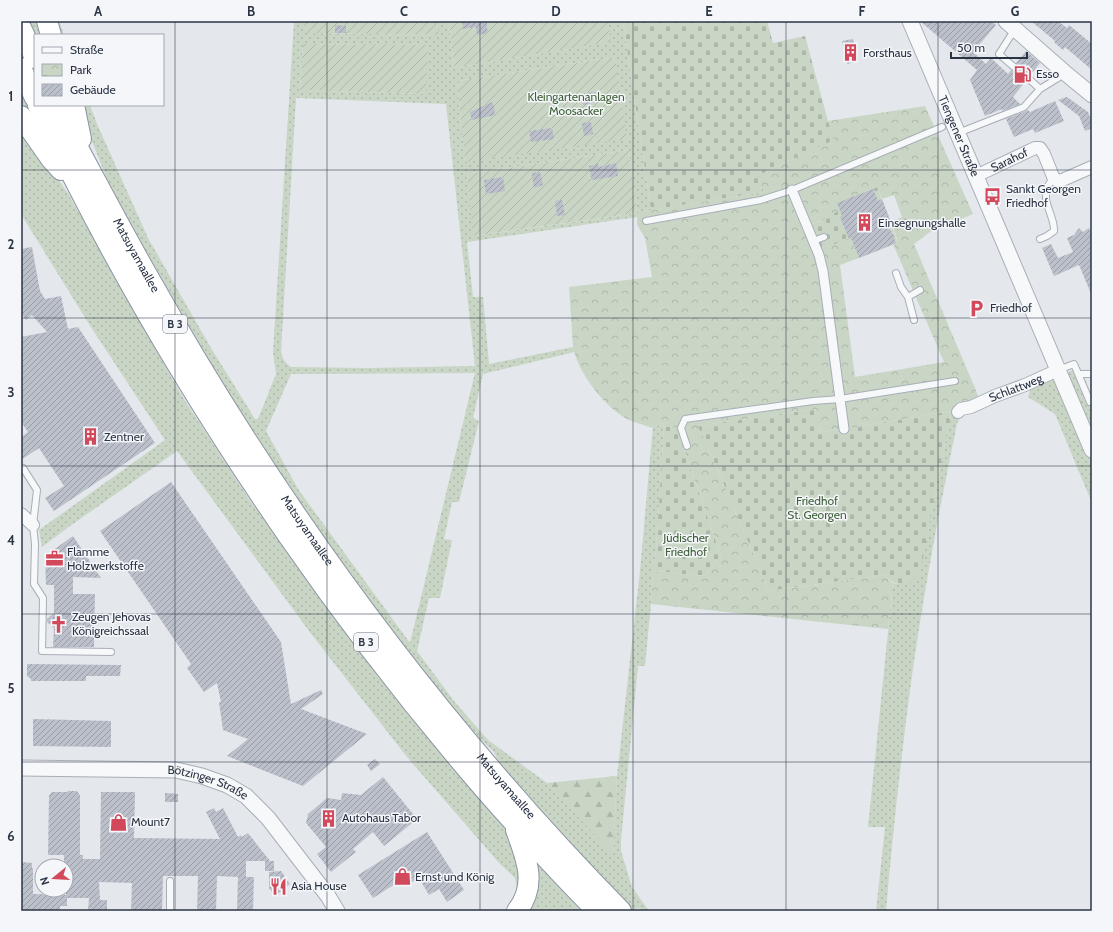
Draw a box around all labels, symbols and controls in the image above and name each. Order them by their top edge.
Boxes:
text: A [94,3,103,19]
text: B [247,3,255,19]
text: C [400,3,408,19]
text: D [551,3,561,19]
text: E [705,3,713,19]
text: F [859,3,866,19]
text: G [1011,3,1020,19]
legend [34,34,164,106]
scale bar [951,34,1027,60]
text: 50 m [957,40,985,55]
text: Straße [70,42,103,57]
building icon: Forsthaus [840,43,860,63]
place label: Forsthaus [863,45,912,60]
text: Park [70,62,92,77]
fuel station icon: Esso [1013,64,1033,84]
place label: Esso [1036,66,1060,81]
text: Gebäude [70,82,116,97]
text: 1 [9,88,13,104]
park label: Kleingartenanlagen Moosacker [527,89,625,118]
street label: Tiengener Straße [935,93,983,179]
street label: Sarahof [988,144,1030,175]
place label: Sankt Georgen Friedhof [1006,181,1081,210]
bus stop icon: Sankt Georgen Friedhof [983,186,1003,206]
building icon: Einsegnungshalle [855,213,875,233]
street label: Matsuyamaallee [110,215,163,295]
place label: Einsegnungshalle [878,215,966,230]
text: 2 [8,236,15,252]
parking icon: Friedhof [967,298,987,318]
place label: Friedhof [990,300,1032,315]
road number: B 3 [163,315,187,333]
street label: Schlattweg [986,370,1046,405]
text: 3 [7,384,15,400]
building icon: Zentner [81,427,101,447]
place label: Zentner [104,429,144,444]
street label: Matsuyamaallee [278,492,337,568]
park label: Friedhof St. Georgen [787,493,847,522]
park label: Jüdischer Friedhof [662,530,709,559]
text: 4 [7,532,15,548]
place label: Flamme Holzwerkstoffe [67,544,144,573]
office icon: Flamme Holzwerkstoffe [44,549,64,569]
place label: Zeugen Jehovas Königreichssaal [72,609,151,638]
church icon: Zeugen Jehovas Königreichssaal [49,614,69,634]
road number: B 3 [354,633,378,651]
text: 5 [8,680,15,696]
street label: Matsuyamaallee [474,750,539,822]
street label: Bötzinger Straße [168,762,251,803]
building icon: Autohaus Tabor [319,808,339,828]
place label: Autohaus Tabor [342,810,421,825]
shop icon: Mount7 [108,812,128,832]
place label: Mount7 [131,814,170,829]
text: 6 [7,828,15,844]
north arrow [34,858,74,898]
shop icon: Ernst und König [392,867,412,887]
place label: Ernst und König [415,869,495,884]
text: N [37,875,52,887]
restaurant icon: Asia House [268,876,288,896]
place label: Asia House [291,878,347,893]

